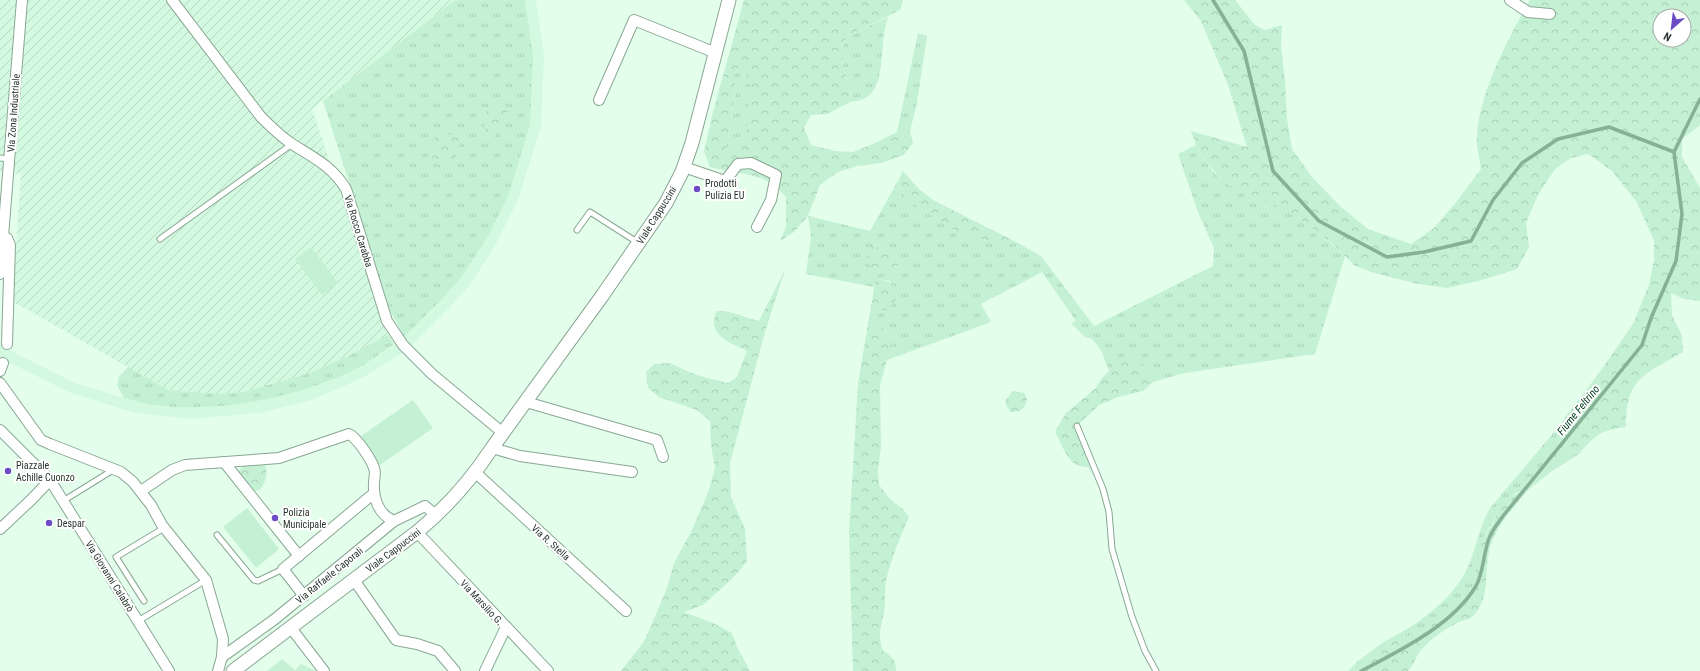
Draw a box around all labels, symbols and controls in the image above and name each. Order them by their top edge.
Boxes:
north arrow [1652,8,1692,48]
text: N [1661,29,1674,44]
street label: Via Zona Industriale [5,73,22,153]
place label: Prodotti Pulizia EU [705,178,745,201]
street label: Viale Cappuccini [634,184,679,246]
marker: Prodotti Pulizia EU [692,184,702,194]
street label: Via Rocco Carabba [342,194,375,269]
water label: Fiume Feltrino [1554,383,1602,438]
place label: Piazzale Achille Cuonzo [16,460,75,483]
marker: Piazzale Achille Cuonzo [3,466,13,476]
place label: Polizia Municipale [283,507,326,530]
marker: Polizia Municipale [270,513,280,523]
marker: Despar [44,518,54,528]
place label: Despar [57,518,85,529]
street label: Via R. Stella [529,522,572,562]
street label: Viale Cappuccini [364,526,423,575]
street label: Via Giovanni Calabrò [83,539,136,614]
street label: Via Raffaele Caporali [294,545,365,606]
street label: Via Marsilio G. [458,577,505,627]

